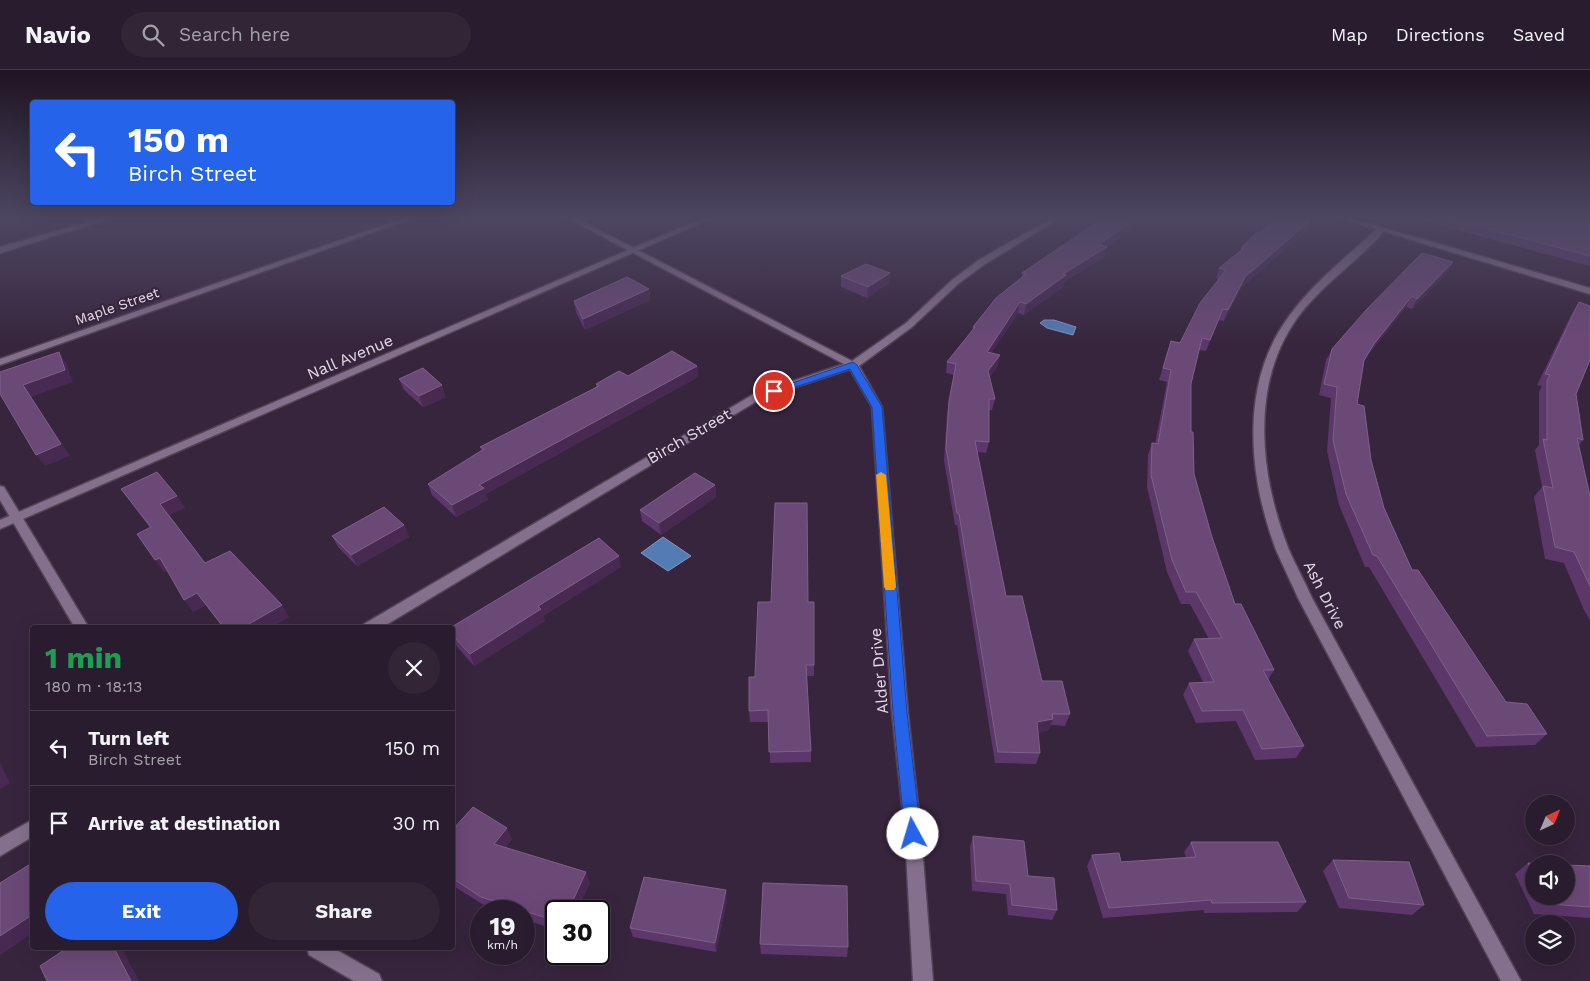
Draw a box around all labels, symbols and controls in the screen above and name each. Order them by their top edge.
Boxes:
search box [121,12,471,57]
text: Navio [25,21,91,49]
icon: search [139,21,167,49]
text: Search here [179,23,290,46]
text: Map [1331,24,1368,45]
text: Directions [1396,24,1485,45]
text: Saved [1513,24,1565,45]
text: 150 m [128,119,229,161]
icon: left [45,120,110,185]
text: Birch Street [128,161,257,186]
street label: Maple Street [73,284,161,328]
street label: Nall Avenue [304,330,396,384]
pin [753,370,795,412]
icon: arrive [760,377,788,405]
street label: Birch Street [644,404,734,468]
street label: Ash Drive [1300,558,1350,632]
street label: Alder Drive [866,627,892,715]
text: 1 min [45,640,122,675]
button: close [388,642,440,694]
text: 180 m · 18:13 [45,677,142,696]
text: Turn left [88,727,169,750]
icon: left [45,734,73,762]
text: 150 m [385,737,440,760]
text: Birch Street [88,750,181,769]
north arrow [1525,795,1575,845]
map controls [1525,795,1575,965]
position arrow [886,807,938,859]
icon: arrive [45,809,73,837]
text: Arrive at destination [88,812,280,835]
text: 30 m [393,812,440,835]
button: sound [1525,855,1575,905]
button: Exit [45,882,238,940]
button: Share [248,882,440,940]
speed limit sign: 30 [545,900,610,965]
text: 19 [489,912,516,941]
button: layers [1525,915,1575,965]
text: km/h [487,938,518,952]

